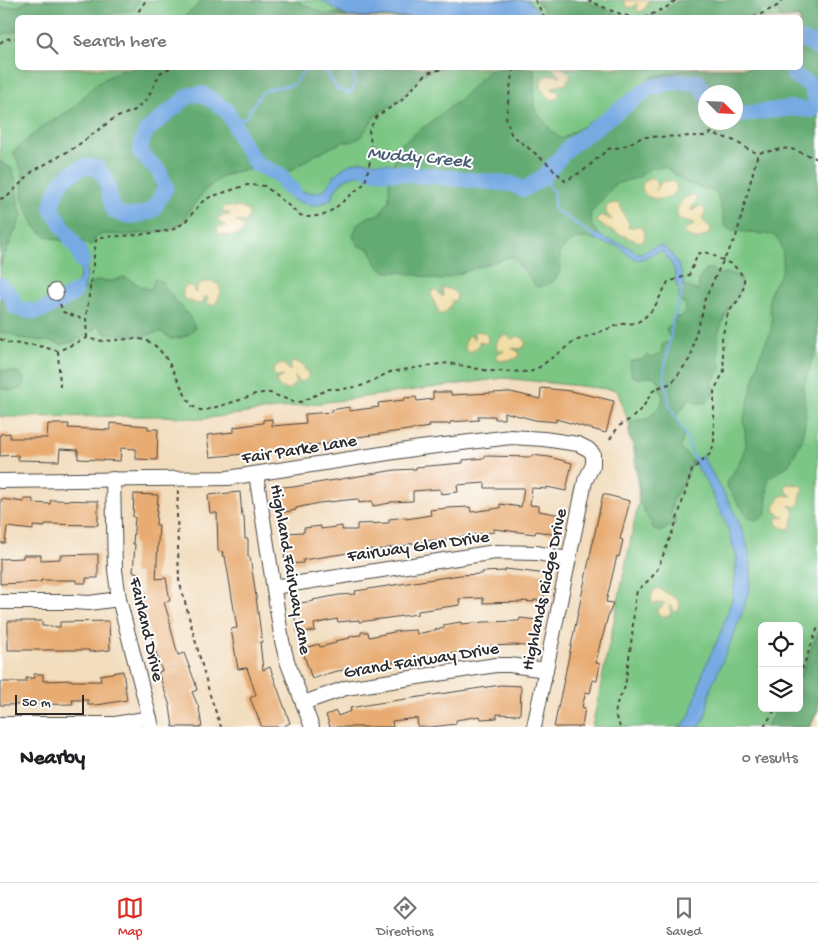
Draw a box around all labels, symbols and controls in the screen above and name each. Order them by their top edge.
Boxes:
search box [15,15,803,70]
icon: search [33,29,61,57]
text: Search here [73,31,167,54]
north arrow [698,85,743,130]
water label: Muddy Creek [366,143,473,175]
street label: Fair Parke Lane [239,431,359,470]
street label: Highland Fairway Lane [264,483,315,657]
street label: Highlands Ridge Drive [518,506,573,672]
street label: Fairway Glen Drive [345,527,491,568]
street label: Fairland Drive [123,575,168,684]
map controls [758,622,803,712]
button: locate [758,622,803,667]
street label: Grand Fairway Drive [342,639,501,684]
button: layers [758,667,803,712]
scale bar [15,692,84,715]
text: 50 m [22,695,51,712]
text: Nearby [20,747,85,772]
text: 0 results [742,750,798,769]
tab: Map [116,894,144,941]
tab: Directions [377,894,434,941]
tab: Saved [666,894,702,941]

